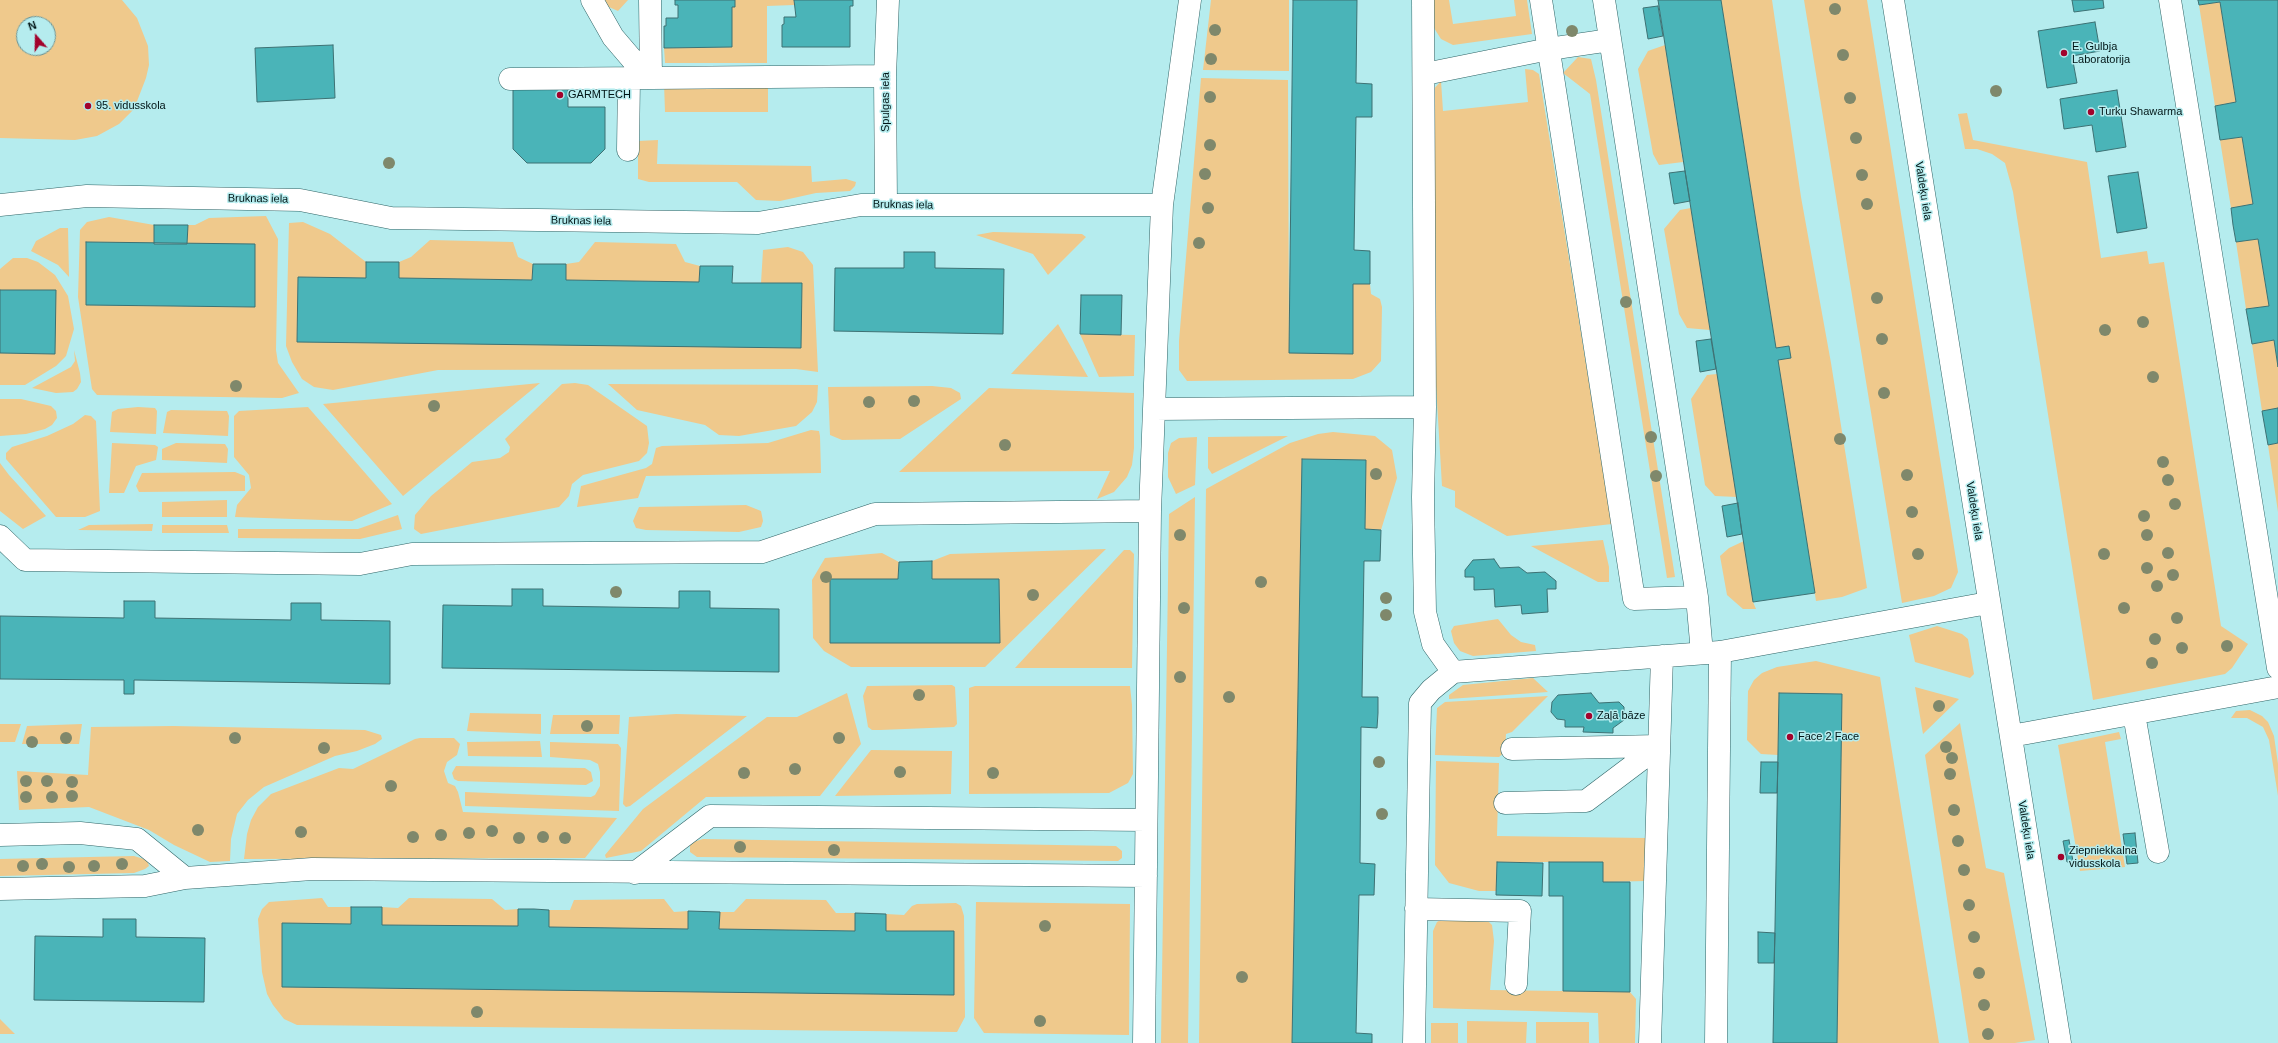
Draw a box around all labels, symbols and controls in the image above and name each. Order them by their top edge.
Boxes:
north arrow [16,16,56,56]
text: N [26,19,38,33]
place label: E. Gulbja Laboratorija [2072,40,2130,66]
marker: E. Gulbja Laboratorija [2059,48,2069,58]
street label: Spulgas iela [879,72,893,132]
place label: GARMTECH [568,88,631,102]
marker: GARMTECH [555,90,565,100]
place label: 95. vidusskola [96,99,166,113]
marker: 95. vidusskola [83,101,93,111]
place label: Turku Shawarma [2099,105,2182,119]
marker: Turku Shawarma [2086,107,2096,117]
street label: Valdeķu iela [1912,161,1934,221]
street label: Bruknas iela [228,192,288,206]
street label: Bruknas iela [873,198,933,212]
street label: Bruknas iela [551,214,611,228]
street label: Valdeķu iela [1963,481,1985,541]
place label: Zaļā bāze [1597,709,1645,723]
marker: Zaļā bāze [1584,711,1594,721]
place label: Face 2 Face [1798,730,1859,744]
marker: Face 2 Face [1785,732,1795,742]
street label: Valdeķu iela [2015,800,2037,860]
place label: Ziepniekkalna vidusskola [2069,844,2137,870]
marker: Ziepniekkalna vidusskola [2056,852,2066,862]

